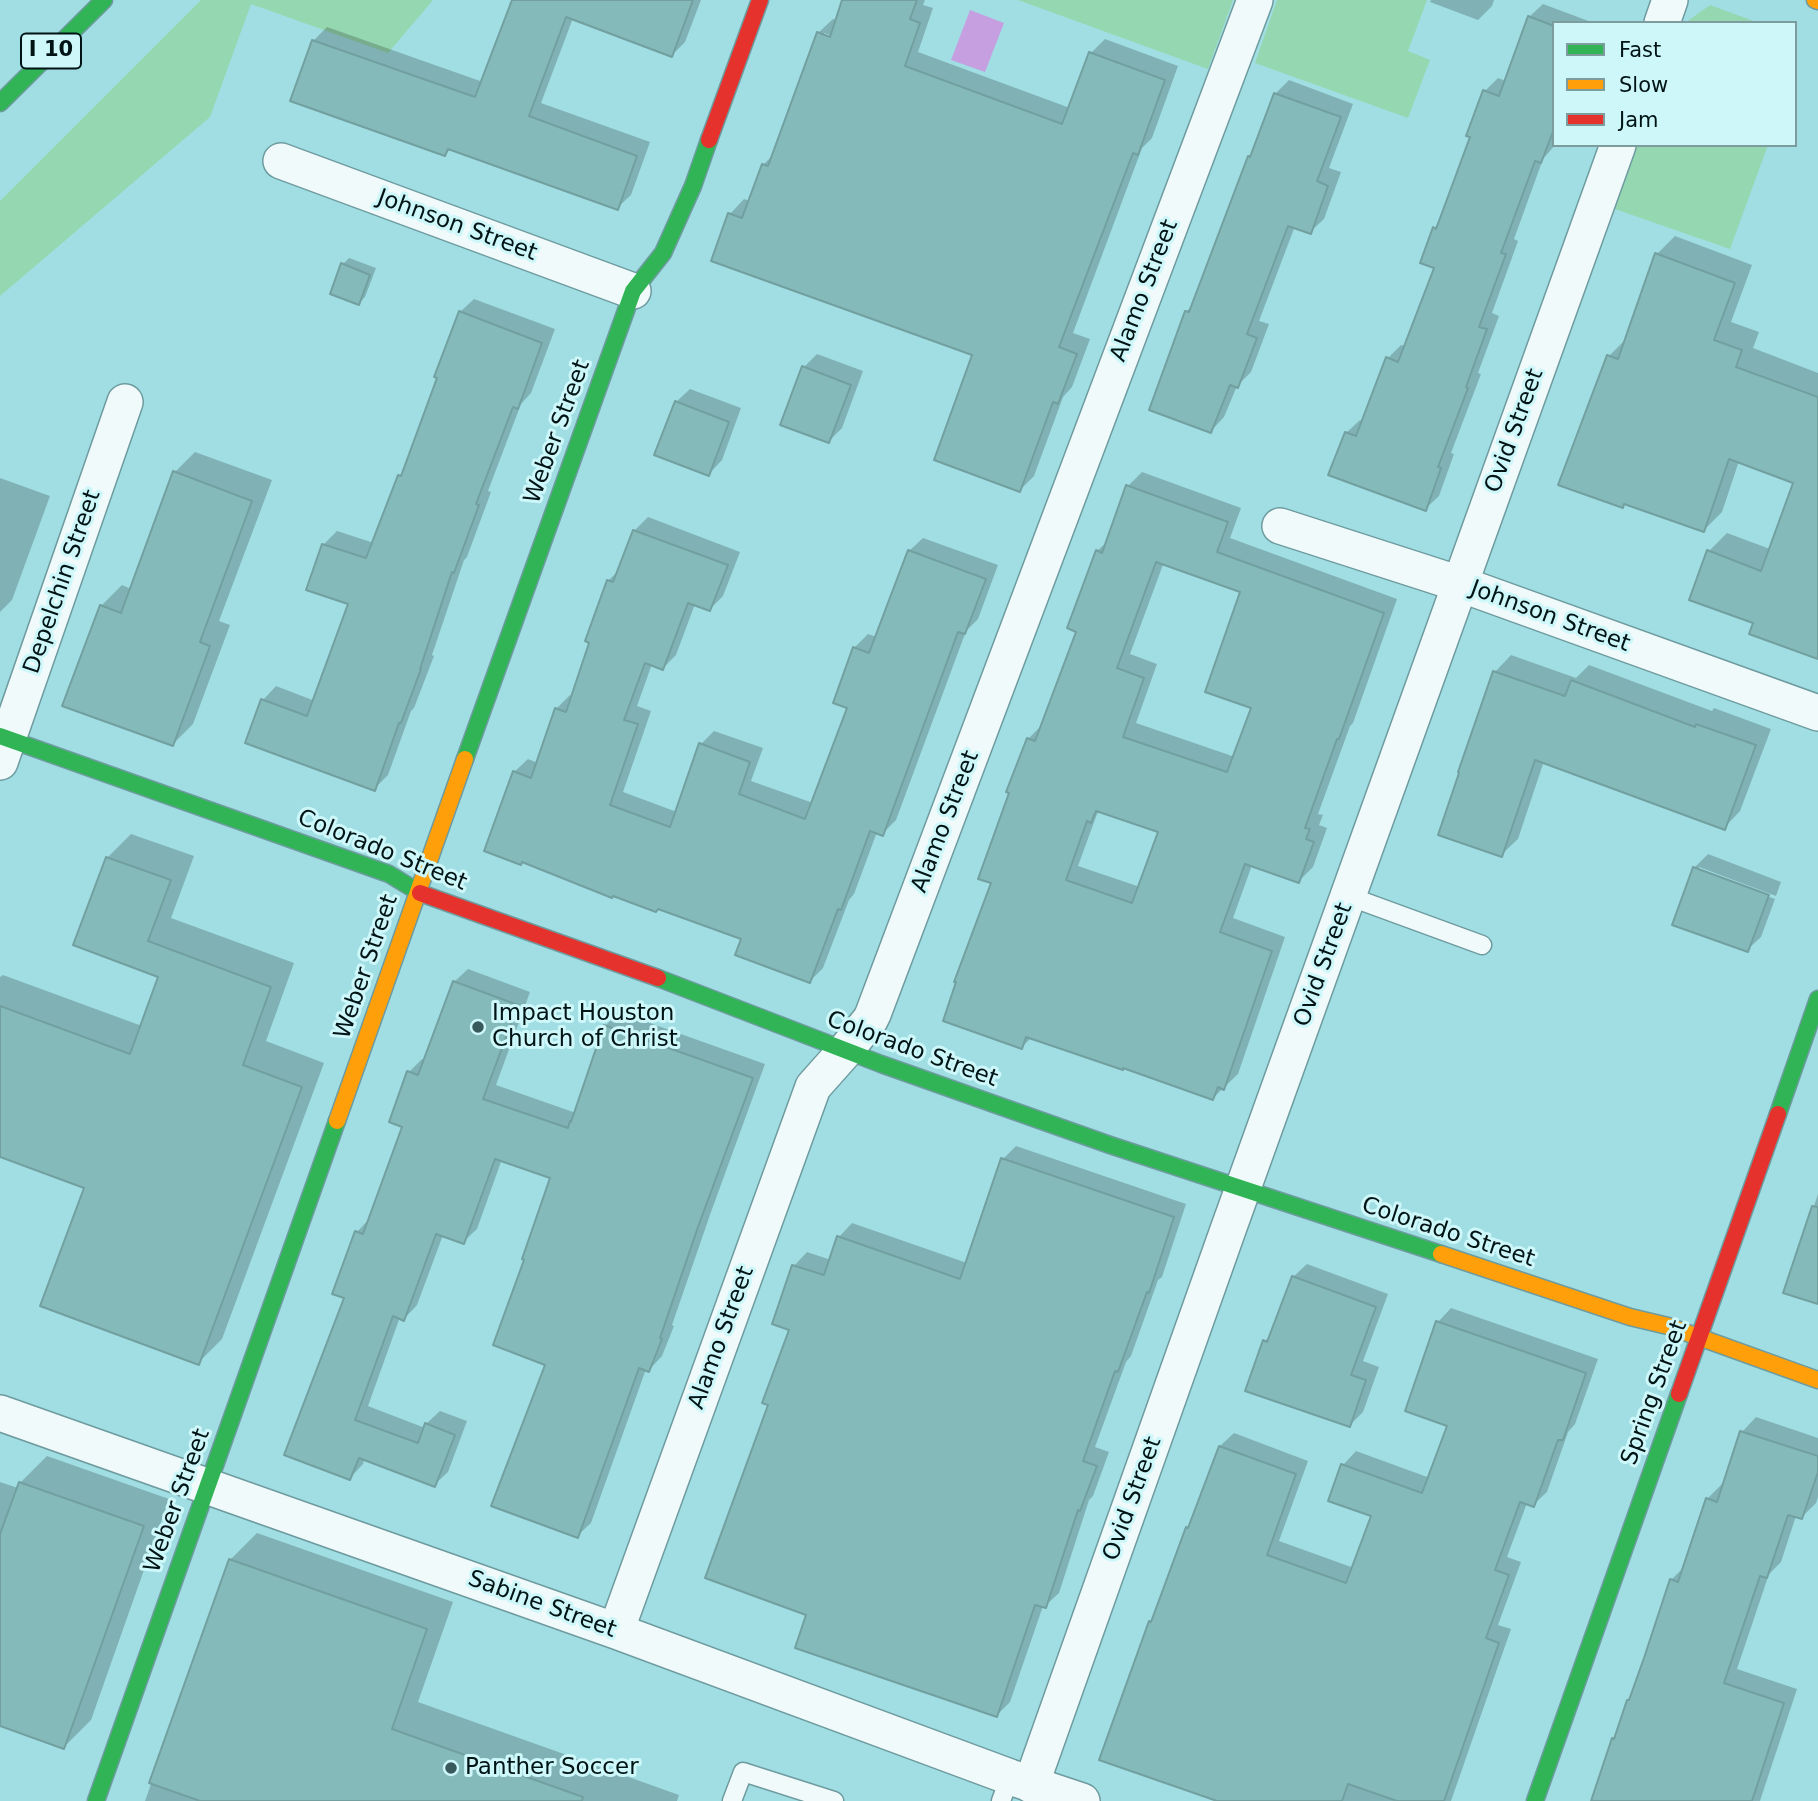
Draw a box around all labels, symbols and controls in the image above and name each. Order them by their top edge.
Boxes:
legend [1552,21,1797,147]
road number: I 10 [21,34,81,68]
text: Fast [1619,38,1661,62]
text: Slow [1619,73,1668,97]
text: Jam [1619,108,1659,132]
street label: Johnson Street [373,184,541,268]
street label: Alamo Street [1105,216,1185,366]
street label: Weber Street [519,356,597,508]
street label: Ovid Street [1480,365,1550,497]
street label: Depelchin Street [19,487,107,677]
street label: Johnson Street [1466,575,1634,659]
street label: Alamo Street [906,747,986,897]
street label: Colorado Street [293,804,471,898]
street label: Weber Street [329,891,405,1043]
street label: Ovid Street [1289,899,1359,1031]
place label: Impact Houston Church of Christ [492,1000,678,1054]
street label: Colorado Street [823,1006,1001,1094]
marker: Impact Houston Church of Christ [470,1019,486,1035]
street label: Colorado Street [1358,1192,1538,1274]
street label: Alamo Street [683,1263,761,1413]
street label: Spring Street [1616,1317,1694,1469]
street label: Weber Street [139,1425,217,1577]
street label: Ovid Street [1098,1433,1168,1565]
street label: Sabine Street [464,1565,620,1645]
place label: Panther Soccer [465,1754,639,1782]
marker: Panther Soccer [443,1760,459,1776]

